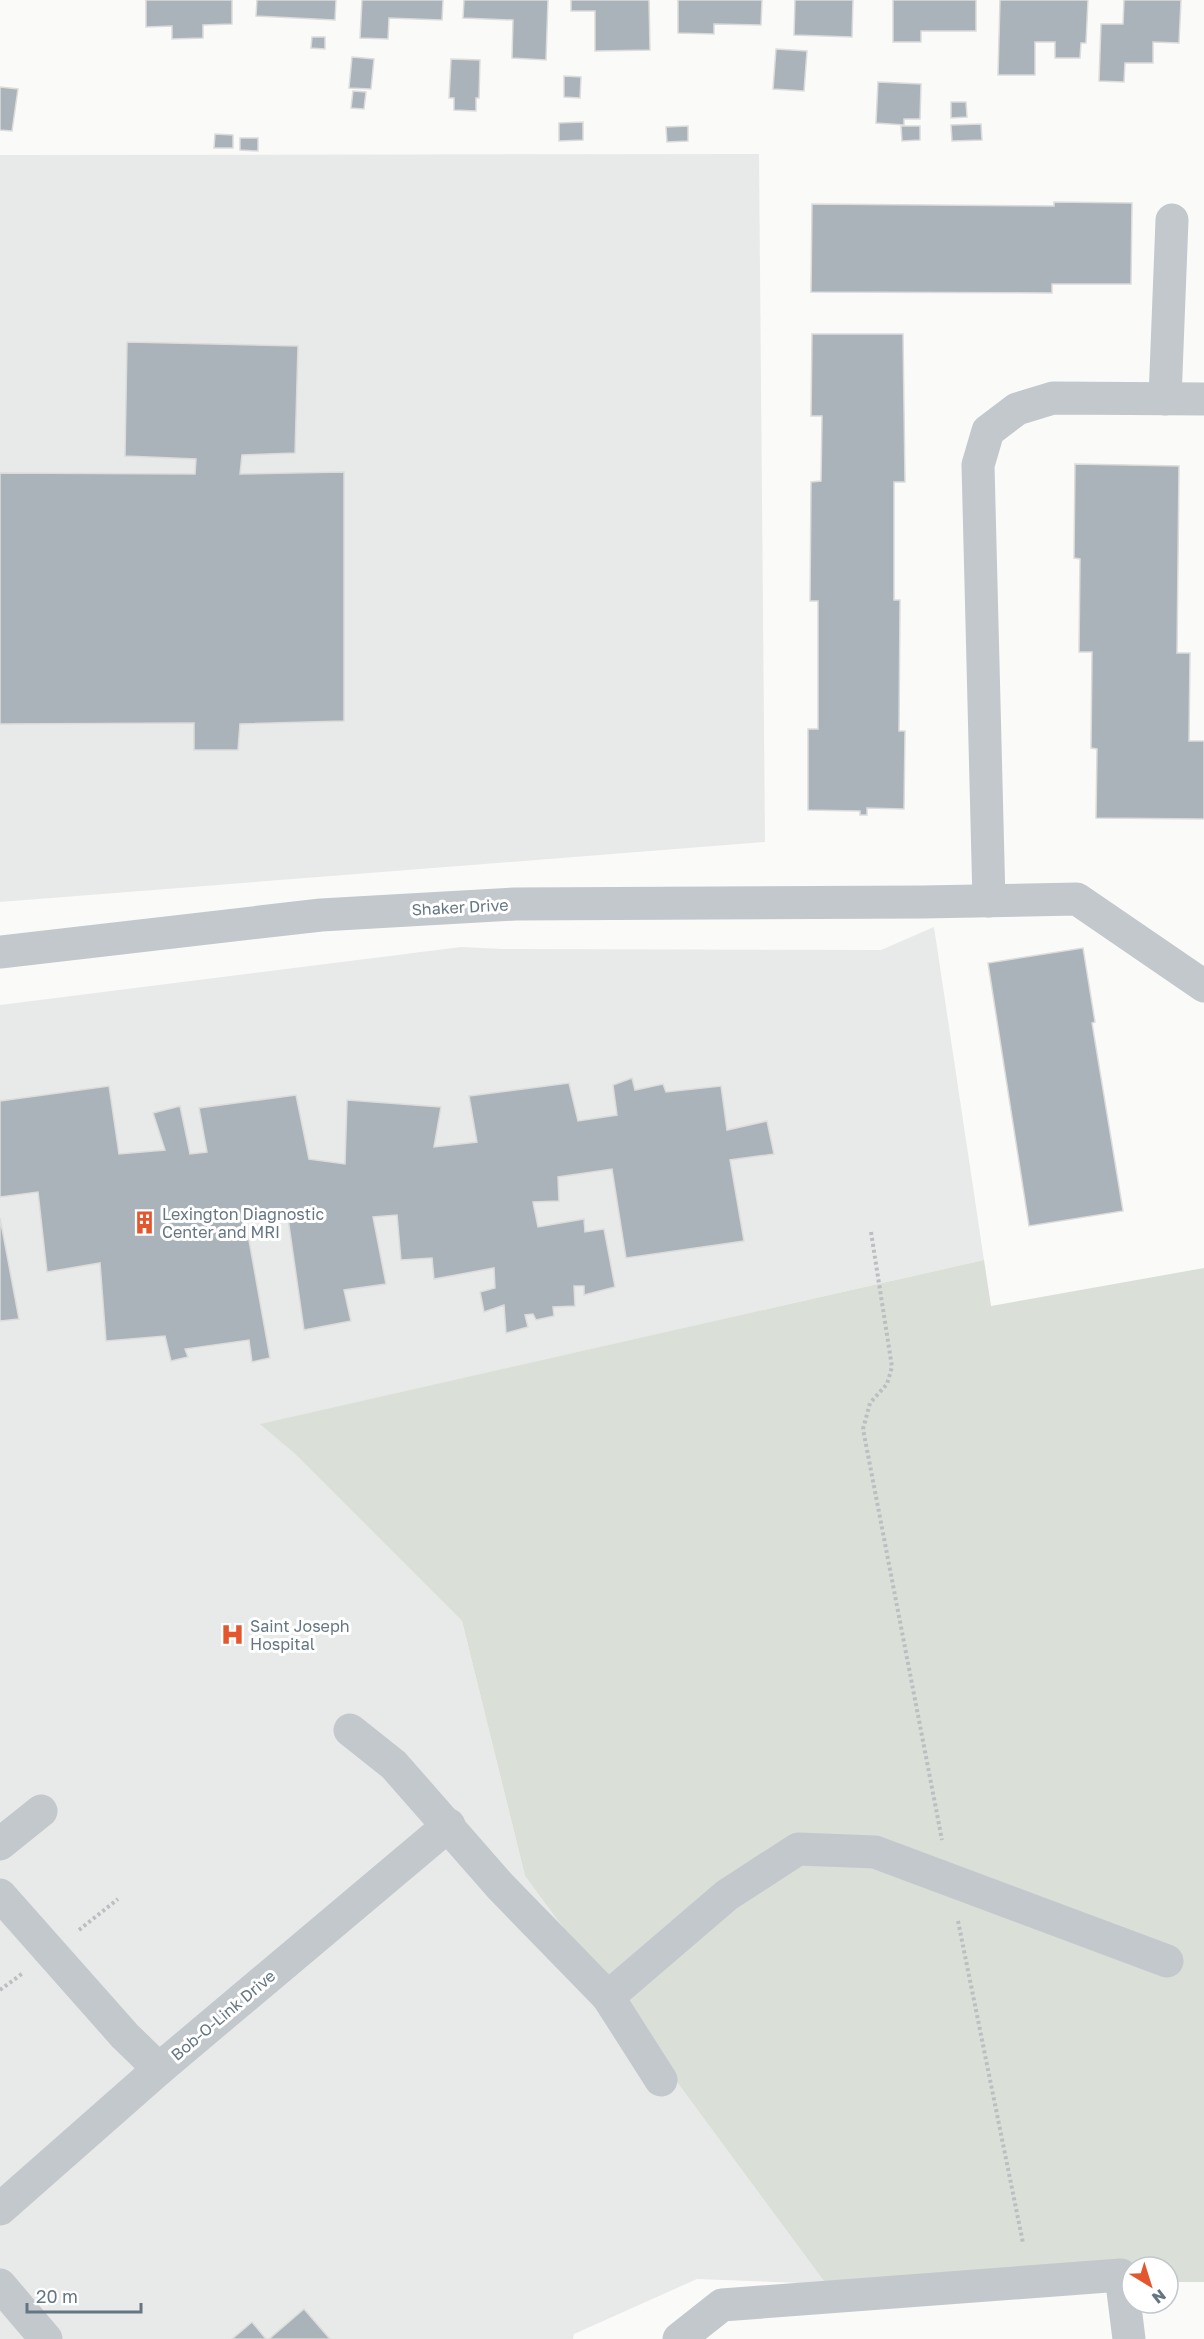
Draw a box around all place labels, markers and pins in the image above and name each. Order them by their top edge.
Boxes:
place label: Lexington Diagnostic Center and MRI [162,1204,325,1242]
building icon: Lexington Diagnostic Center and MRI [131,1210,157,1236]
place label: Saint Joseph Hospital [250,1616,350,1654]
hospital icon: Saint Joseph Hospital [219,1622,245,1648]

